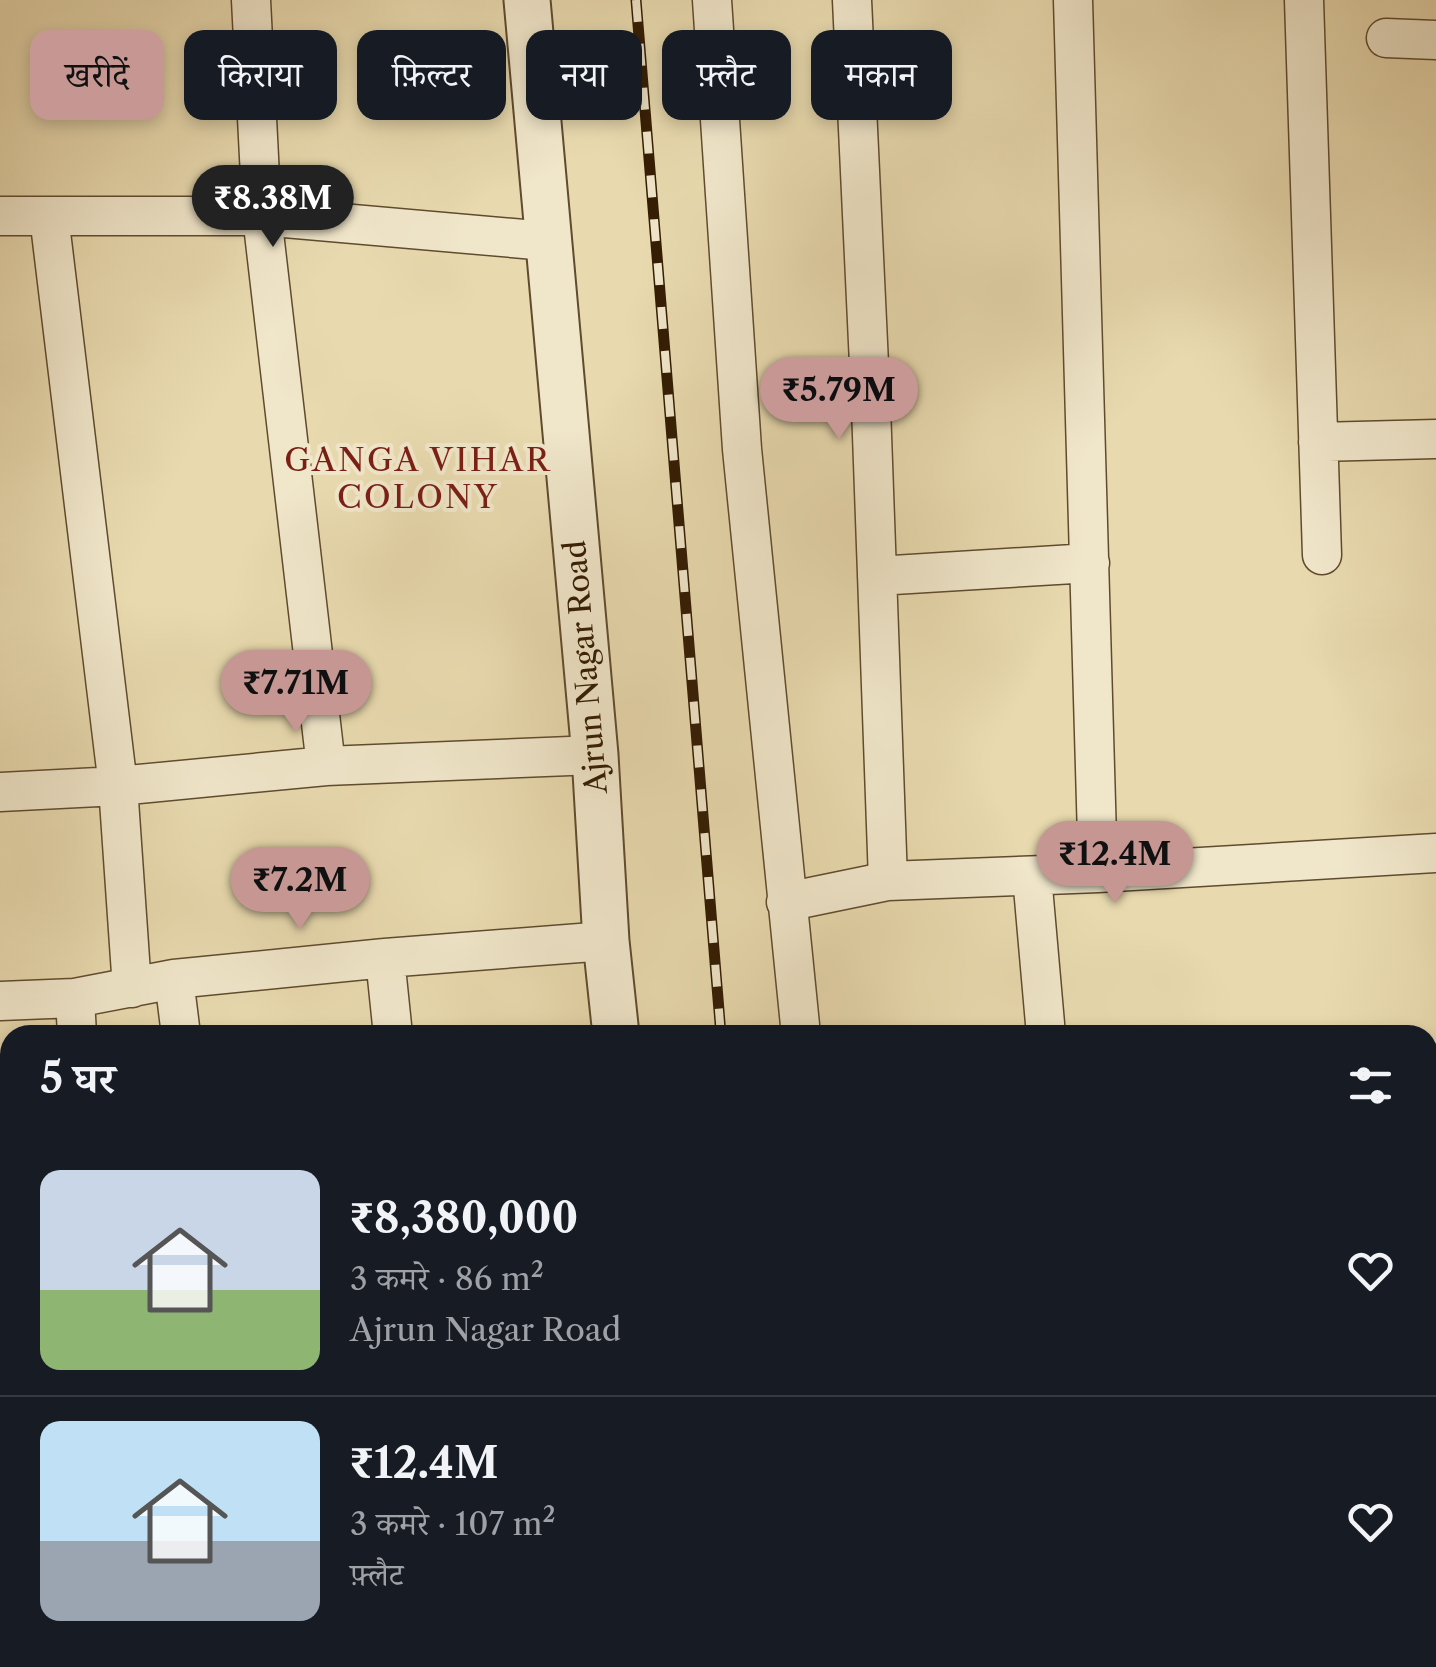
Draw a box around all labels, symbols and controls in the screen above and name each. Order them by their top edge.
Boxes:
chip: खरीदें [30,30,164,120]
chip: किराया [184,30,337,120]
chip: फ़िल्टर [357,30,506,120]
chip: नया [526,30,642,120]
chip: फ़्लैट [662,30,791,120]
chip: मकान [811,30,952,120]
pin: ₹8.38M [192,165,354,250]
text: ₹8.38M [214,178,332,217]
pin: ₹5.79M [758,357,920,442]
text: ₹5.79M [782,370,896,409]
district label: GANGA VIHAR COLONY [284,440,552,516]
street label: Ajrun Nagar Road [556,539,615,796]
pin: ₹7.71M [215,650,377,735]
text: ₹7.71M [243,663,349,702]
pin: ₹12.4M [1034,821,1196,906]
text: ₹12.4M [1058,834,1172,873]
pin: ₹7.2M [230,847,370,932]
text: ₹7.2M [253,860,347,899]
text: 5 घर [40,1052,115,1104]
icon: filters [1343,1058,1398,1113]
text: ₹8,380,000 [350,1192,578,1244]
icon: home [120,1210,240,1330]
icon: heart [1343,1243,1398,1298]
text: 3 कमरे · 86 m² [350,1259,544,1298]
text: Ajrun Nagar Road [350,1310,621,1349]
text: ₹12.4M [350,1437,499,1489]
icon: home [120,1461,240,1581]
icon: heart [1343,1494,1398,1549]
text: 3 कमरे · 107 m² [350,1504,556,1543]
text: फ़्लैट [350,1555,403,1594]

